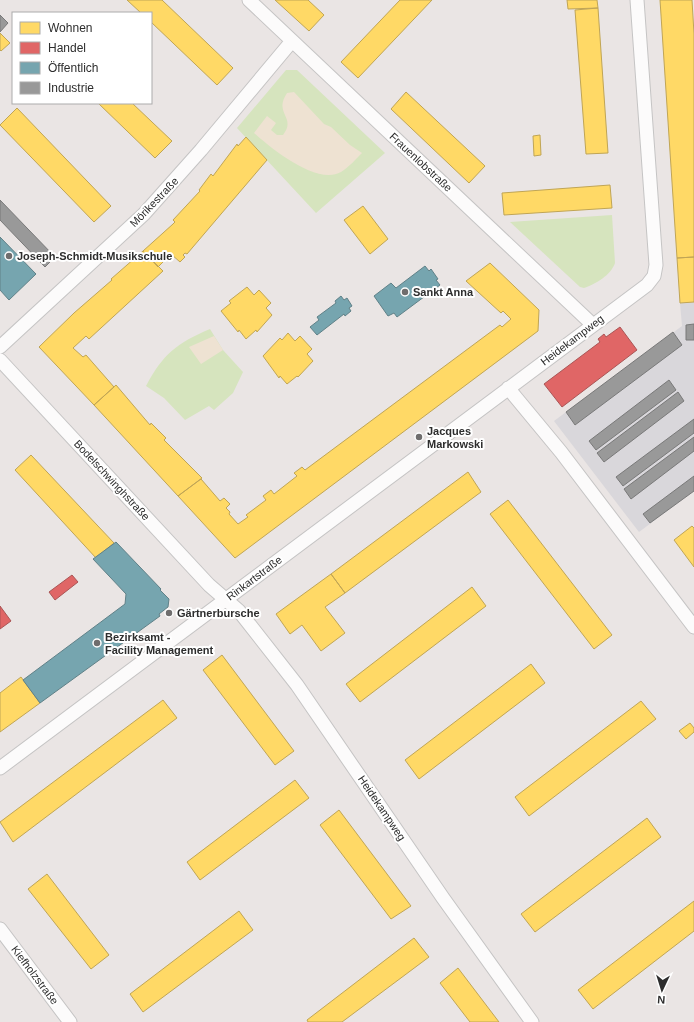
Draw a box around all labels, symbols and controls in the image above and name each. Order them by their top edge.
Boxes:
legend [12,12,152,104]
text: Wohnen [48,21,92,35]
text: Handel [48,41,86,55]
text: Öffentlich [48,61,98,75]
text: Industrie [48,81,94,95]
street label: Frauenlobstraße [387,130,455,194]
street label: Mörikestraße [127,175,181,229]
place label: Joseph-Schmidt-Musikschule [17,250,172,262]
marker: Joseph-Schmidt-Musikschule [4,251,14,261]
place label: Sankt Anna [413,286,474,298]
marker: Sankt Anna [400,287,410,297]
street label: Heidekampweg [538,312,606,368]
place label: Jacques Markowski [427,425,483,450]
marker: Jacques Markowski [414,432,424,442]
street label: Bodelschwinghstraße [72,437,152,523]
street label: Rinkartstraße [224,553,284,603]
place label: Gärtnerbursche [177,607,260,619]
marker: Gärtnerbursche [164,608,174,618]
place label: Bezirksamt - Facility Management [105,631,214,656]
marker: Bezirksamt - Facility Management [92,638,102,648]
street label: Heidekampweg [356,773,408,843]
street label: Kiefholzstraße [9,943,61,1007]
north arrow [642,970,682,1010]
text: N [657,994,666,1006]

